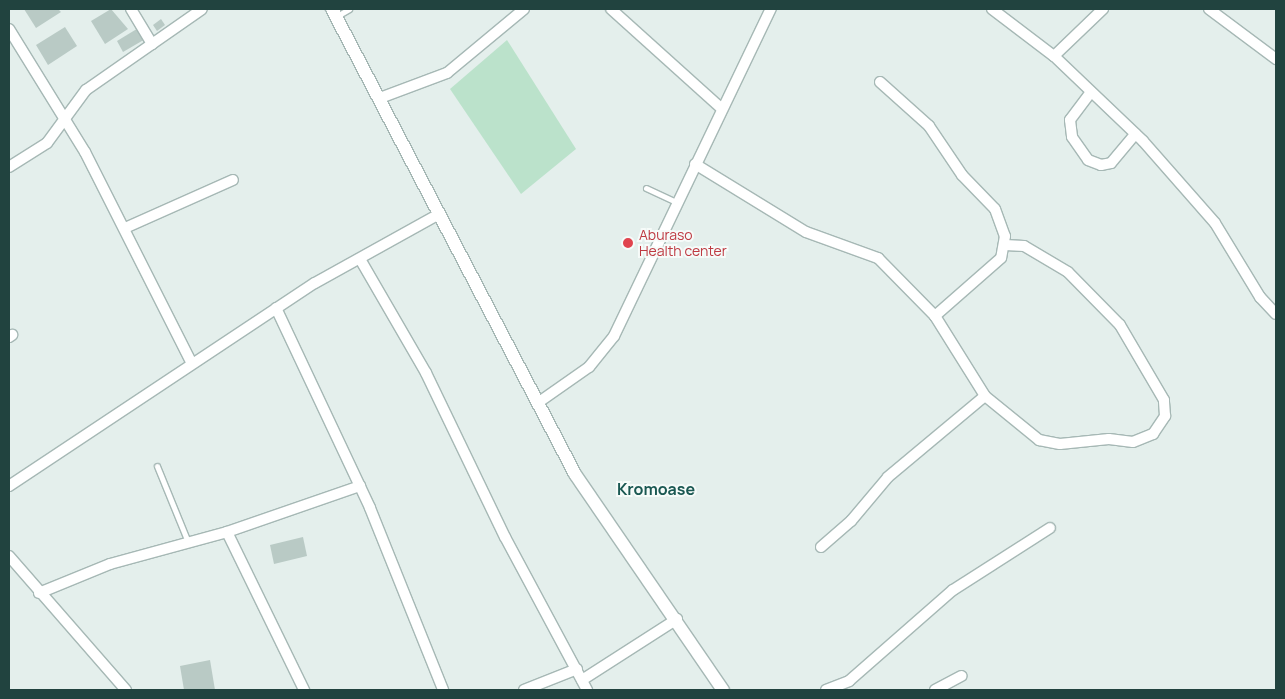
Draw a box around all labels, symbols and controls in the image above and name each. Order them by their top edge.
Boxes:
place label: Aburaso Health center [639,227,727,260]
marker: Aburaso Health center [621,236,635,250]
district label: Kromoase [617,479,695,499]

